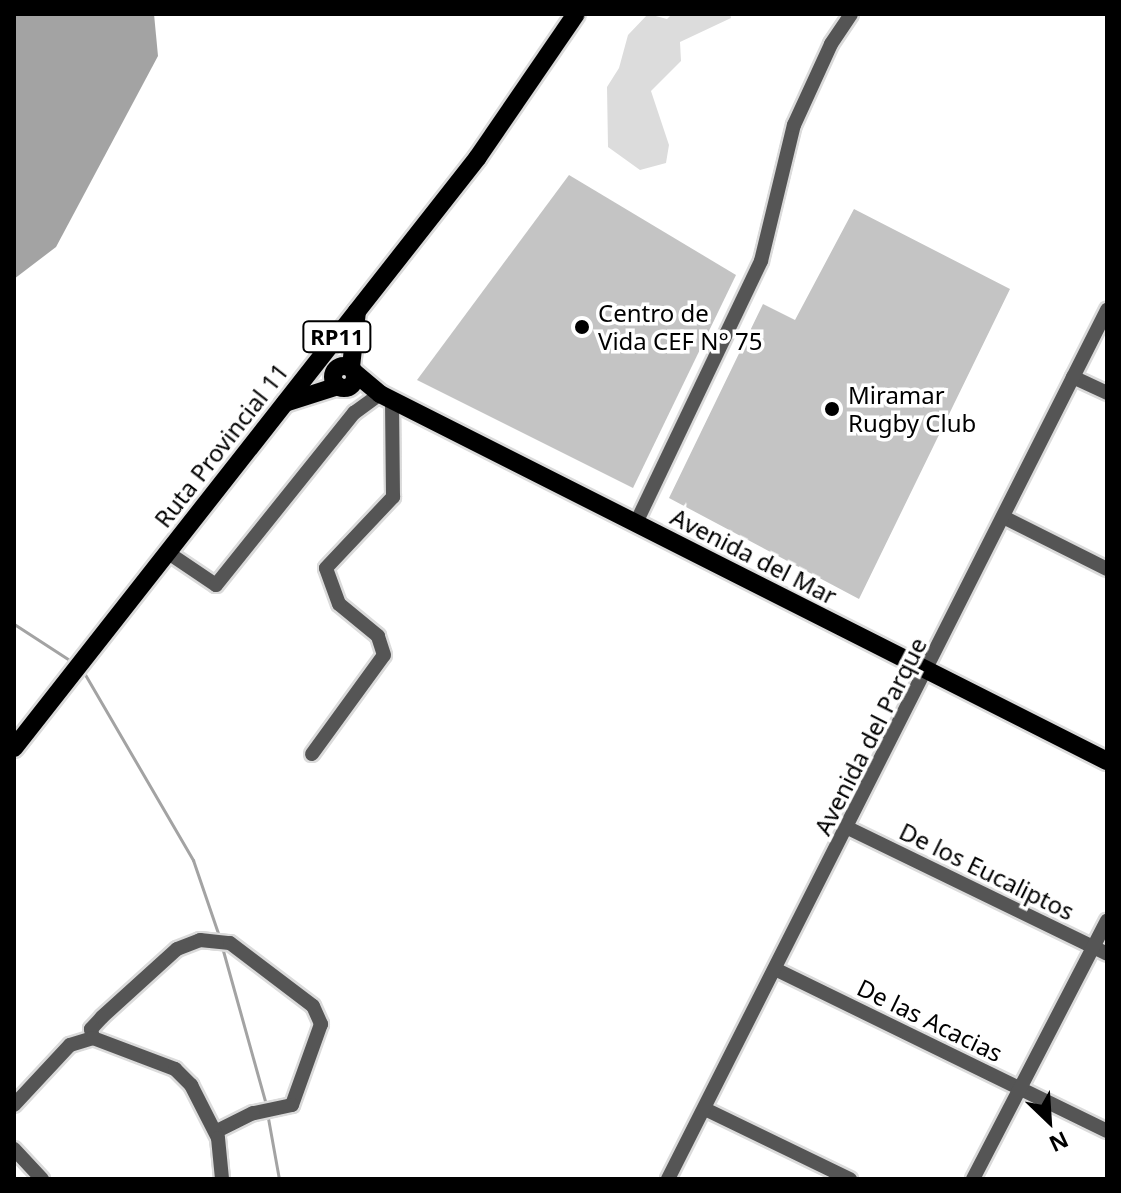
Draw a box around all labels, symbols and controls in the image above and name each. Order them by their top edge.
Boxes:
place label: Centro de Vida CEF N° 75 [598,299,762,355]
marker: Centro de Vida CEF N° 75 [573,318,591,336]
road number: RP11 [301,319,373,355]
street label: Ruta Provincial 11 [148,357,294,533]
place label: Miramar Rugby Club [848,381,976,437]
marker: Miramar Rugby Club [823,400,841,418]
street label: Avenida del Mar [666,502,842,610]
street label: Avenida del Parque [808,632,932,840]
street label: De los Eucaliptos [895,816,1079,926]
street label: De las Acacias [853,972,1007,1068]
north arrow [1009,1081,1089,1161]
text: N [1045,1125,1074,1160]

